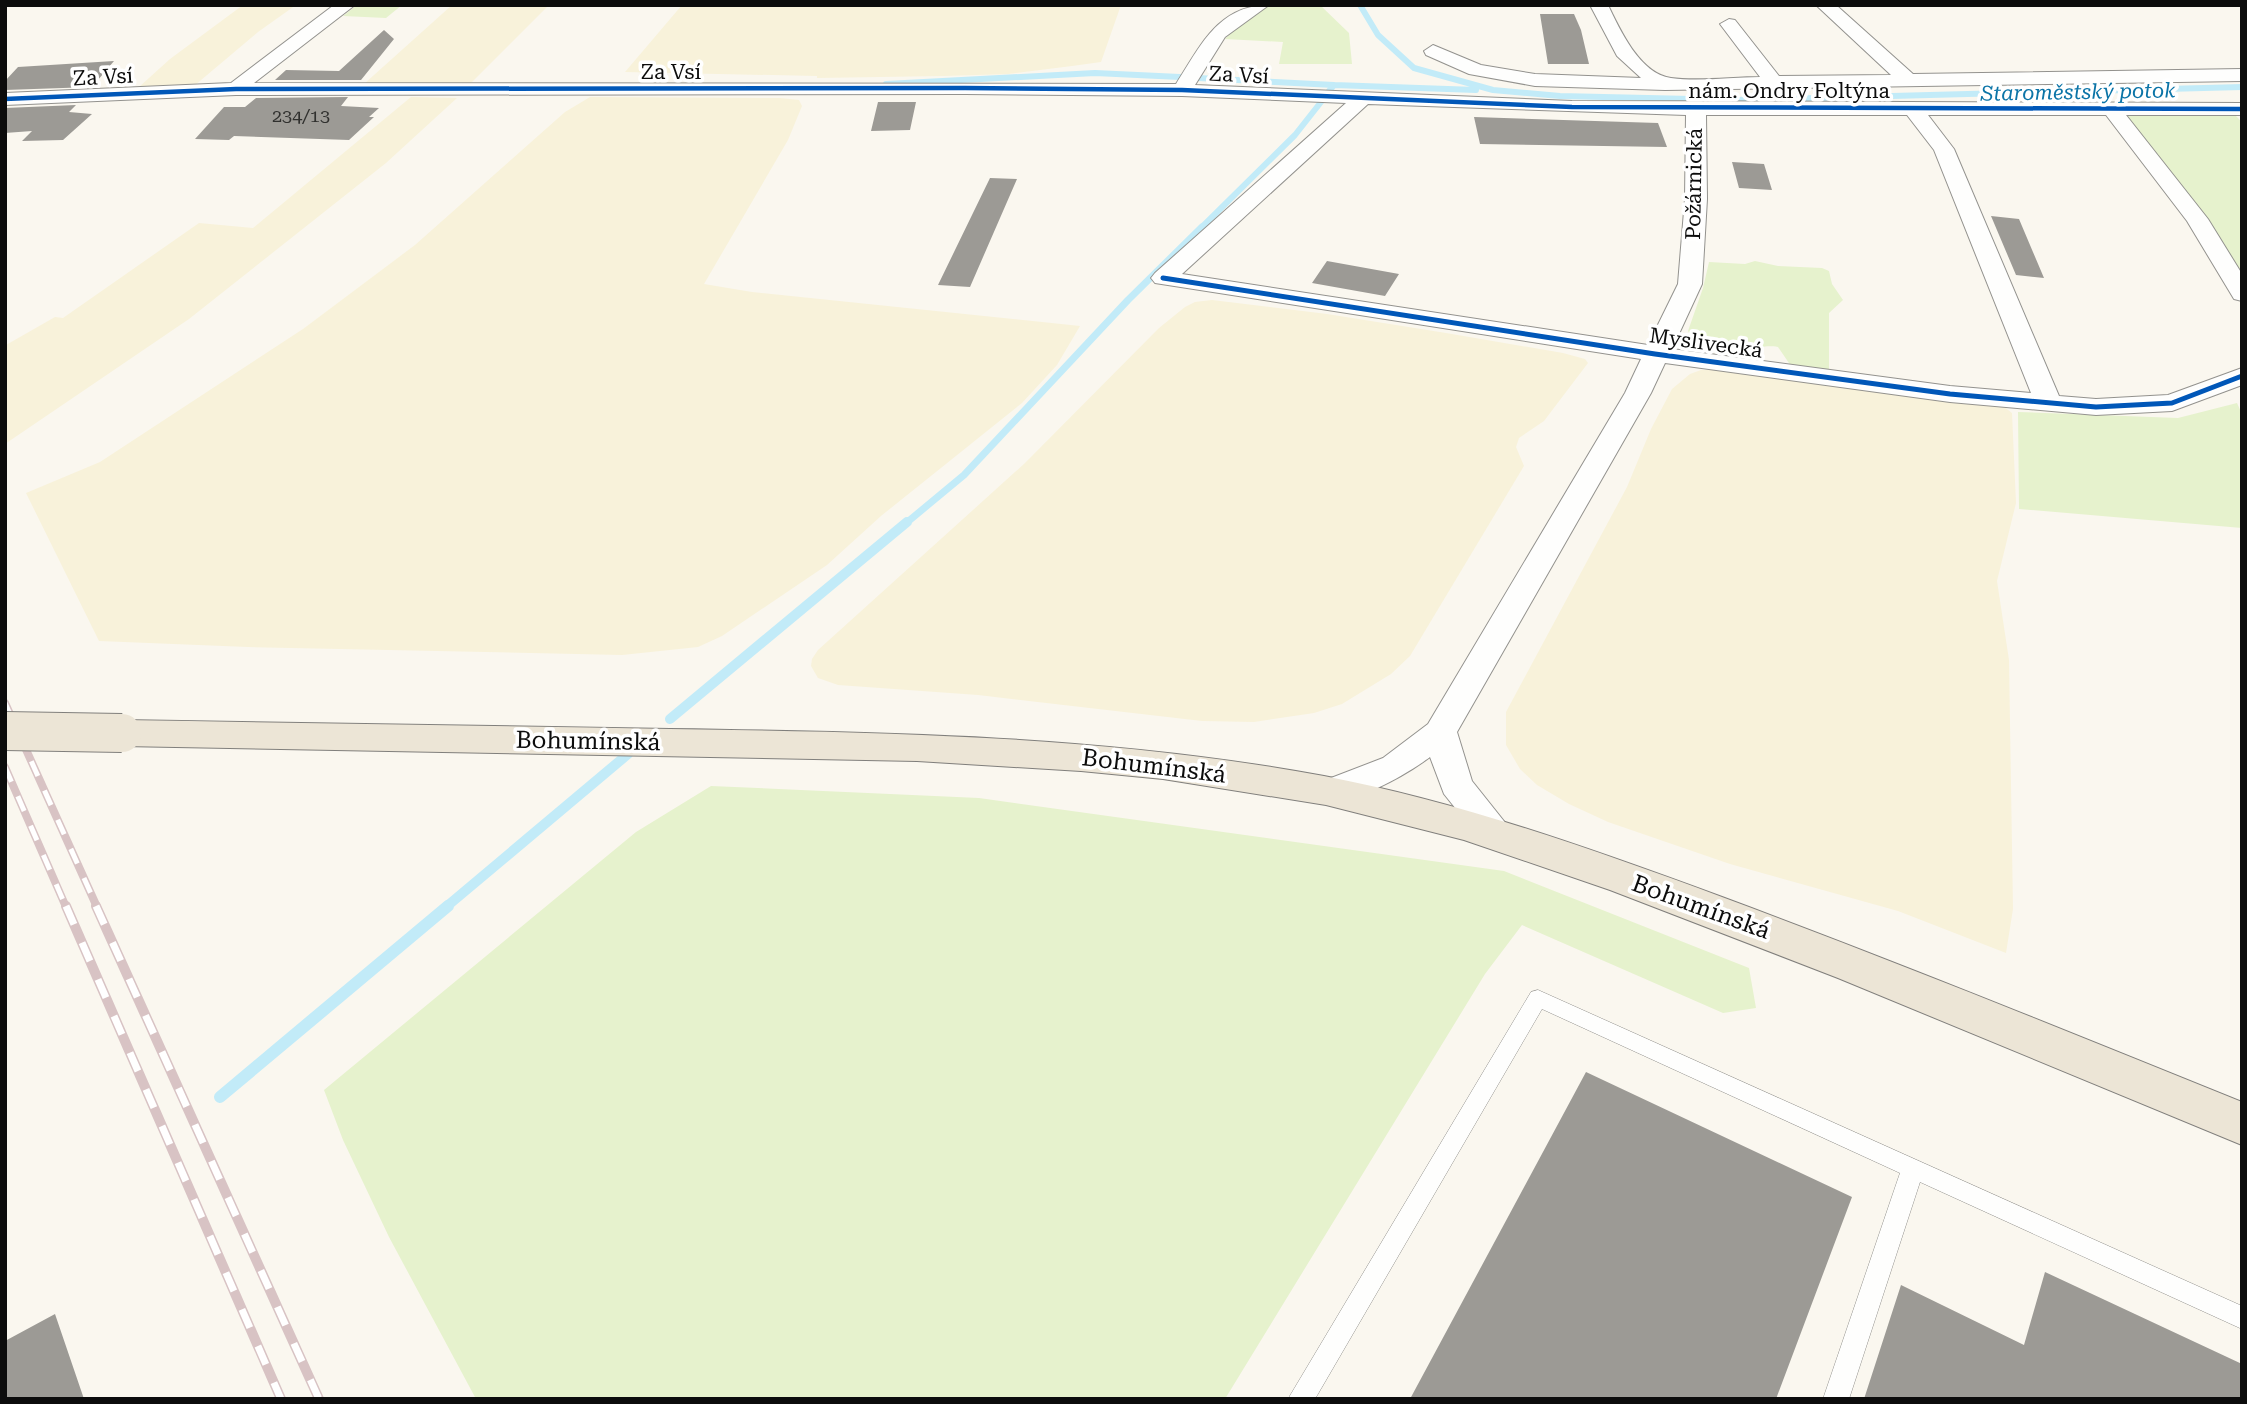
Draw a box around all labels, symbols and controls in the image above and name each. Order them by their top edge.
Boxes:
street label: Za Vsí [641,60,701,84]
street label: Za Vsí [1208,61,1270,89]
street label: Za Vsí [72,63,134,91]
water label: Staroměstský potok [1979,78,2176,106]
street label: nám. Ondry Foltýna [1688,79,1890,103]
house number: 234/13 [272,105,330,126]
street label: Požárnická [1681,127,1707,240]
street label: Myslivecká [1648,323,1765,363]
street label: Bohumínská [515,726,661,756]
street label: Bohumínská [1080,743,1228,789]
street label: Bohumínská [1628,869,1774,945]

